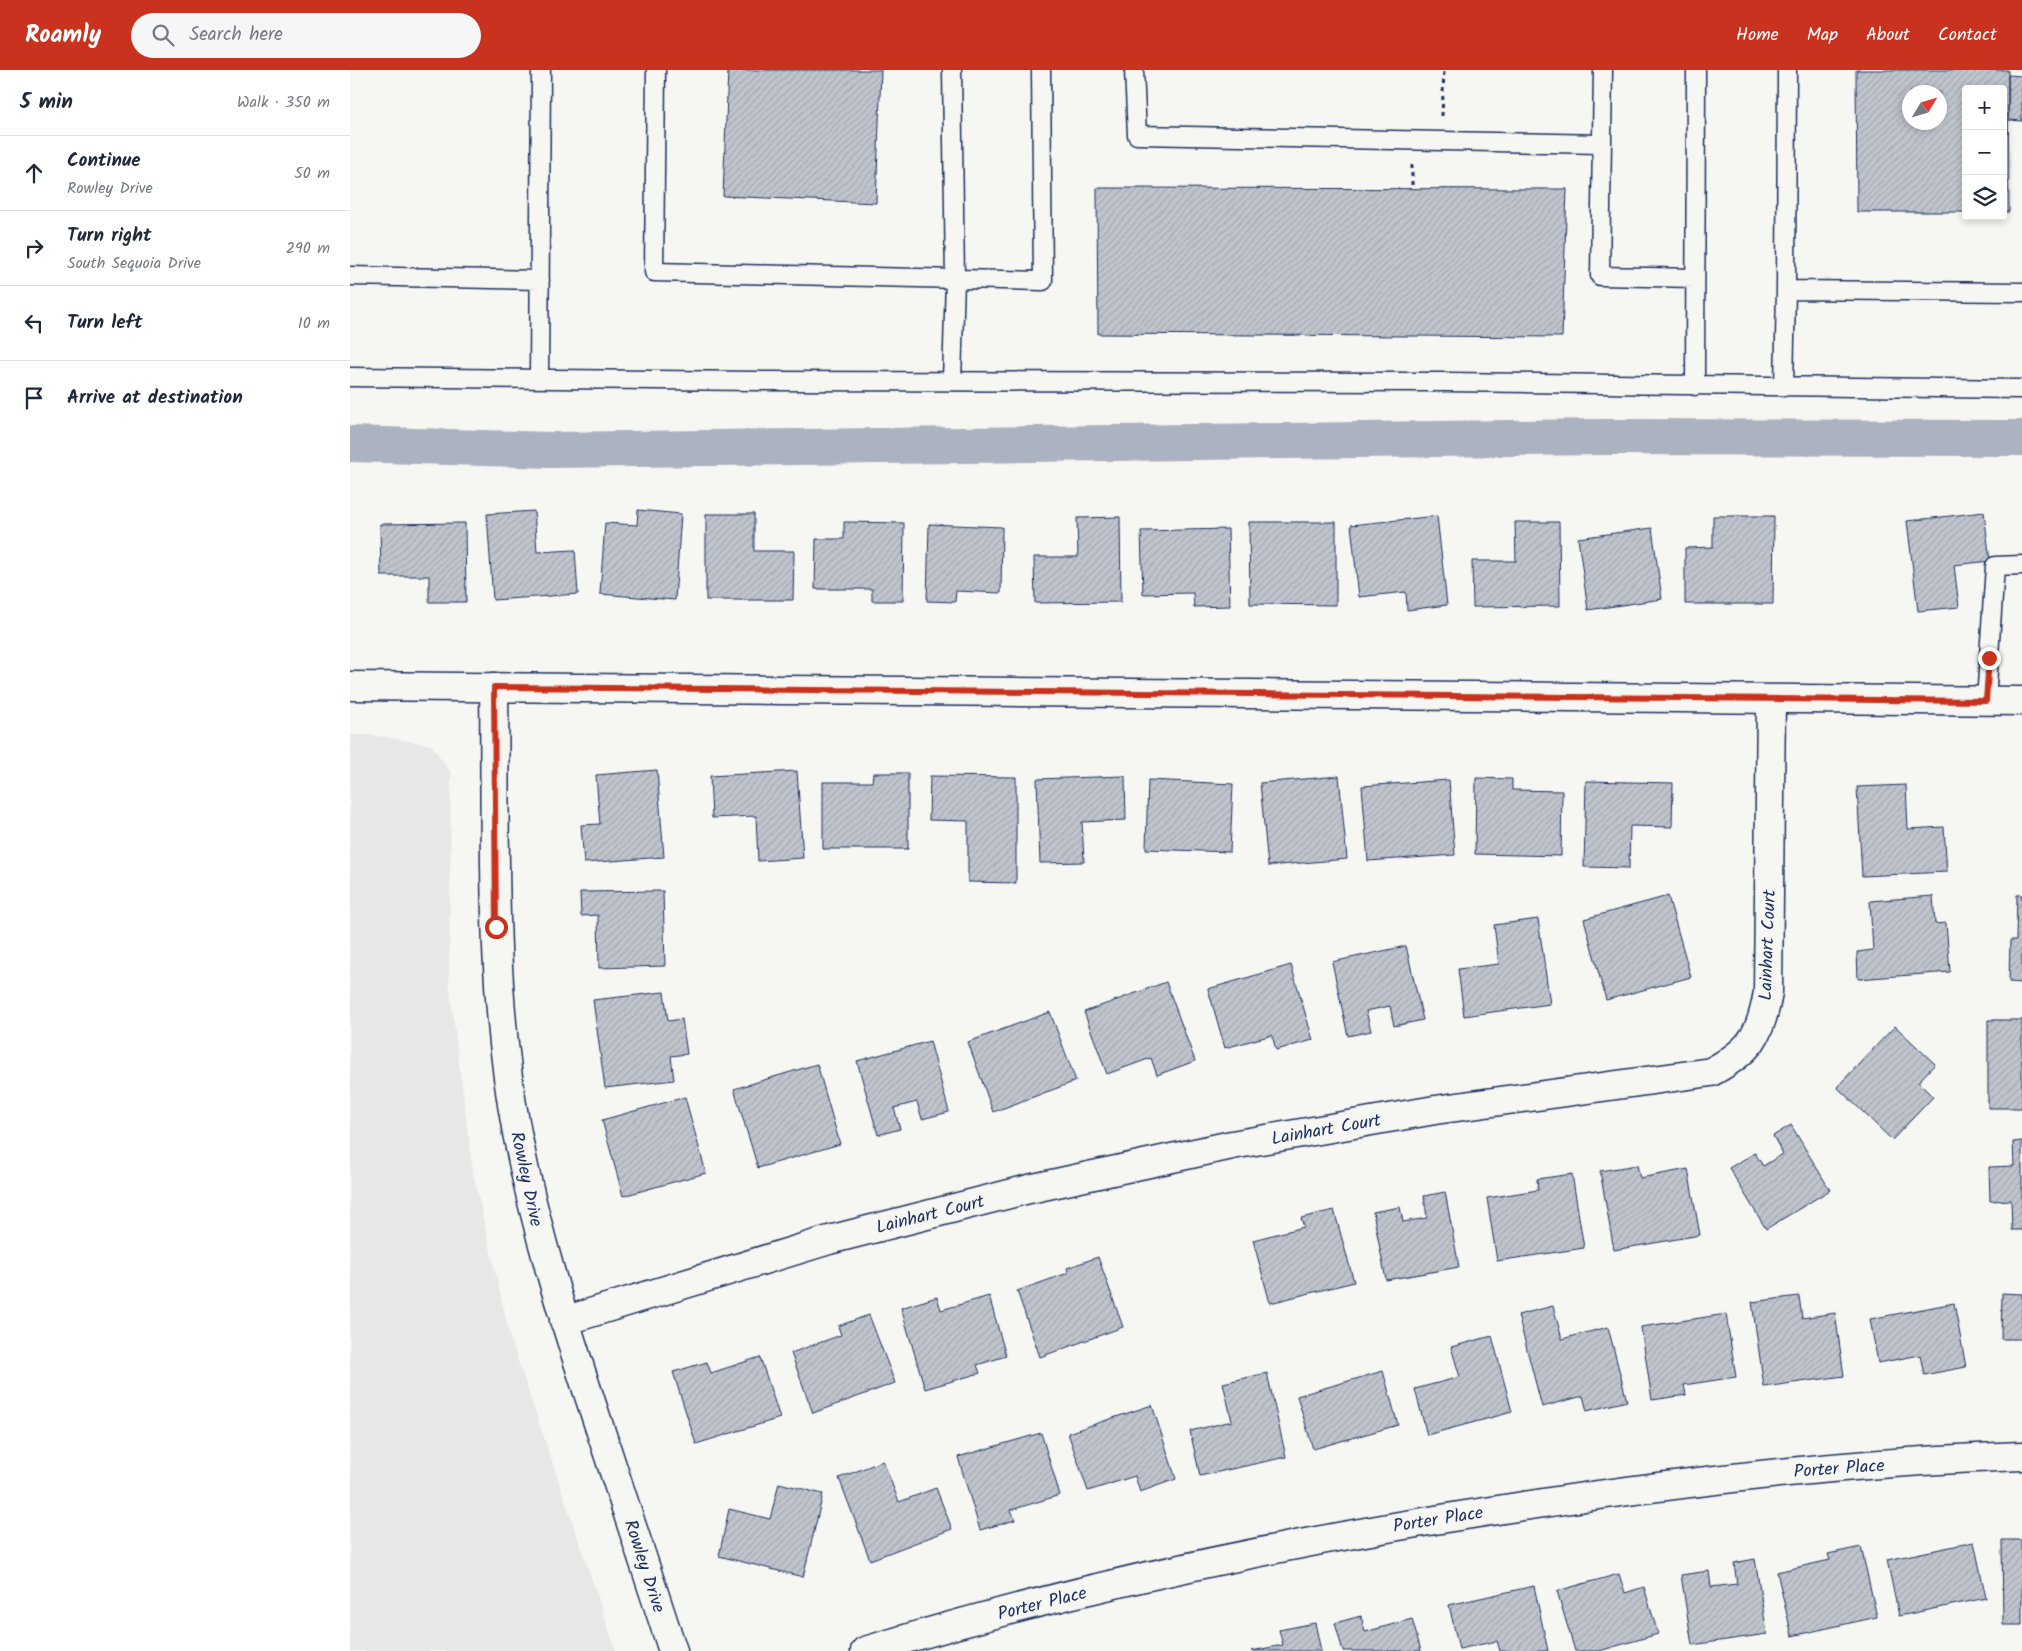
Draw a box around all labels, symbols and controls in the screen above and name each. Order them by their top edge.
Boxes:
search box [131,13,481,58]
text: Roamly [25,16,101,55]
text: Search here [189,20,283,50]
icon: search [149,21,177,49]
text: Home [1736,21,1779,50]
text: Map [1807,21,1838,50]
text: About [1866,21,1910,50]
text: Contact [1938,21,1997,50]
north arrow [1902,85,1947,130]
map controls [1962,85,2007,220]
button: + [1962,85,2007,130]
text: 5 min [20,86,73,119]
text: Walk · 350 m [237,90,330,115]
button: − [1962,130,2007,175]
text: Continue [67,146,140,176]
icon: ahead [20,159,48,187]
text: 50 m [294,161,330,186]
button: layers [1962,175,2007,220]
text: Rowley Drive [67,176,153,201]
text: Turn right [67,221,152,251]
icon: right [20,234,48,262]
text: 290 m [286,236,330,261]
text: South Sequoia Drive [67,251,201,276]
text: Turn left [67,308,142,338]
icon: left [20,309,48,337]
text: 10 m [298,311,330,336]
text: Arrive at destination [67,383,243,413]
icon: arrive [20,384,48,412]
route end [1978,647,2001,670]
street label: Lainhart Court [1752,888,1785,1001]
route start [485,916,508,939]
street label: Lainhart Court [1269,1106,1384,1154]
street label: Rowley Drive [501,1129,550,1230]
street label: Lainhart Court [873,1188,989,1243]
street label: Porter Place [1793,1452,1885,1487]
street label: Porter Place [1391,1499,1485,1542]
street label: Rowley Drive [615,1516,672,1617]
street label: Porter Place [995,1579,1090,1630]

